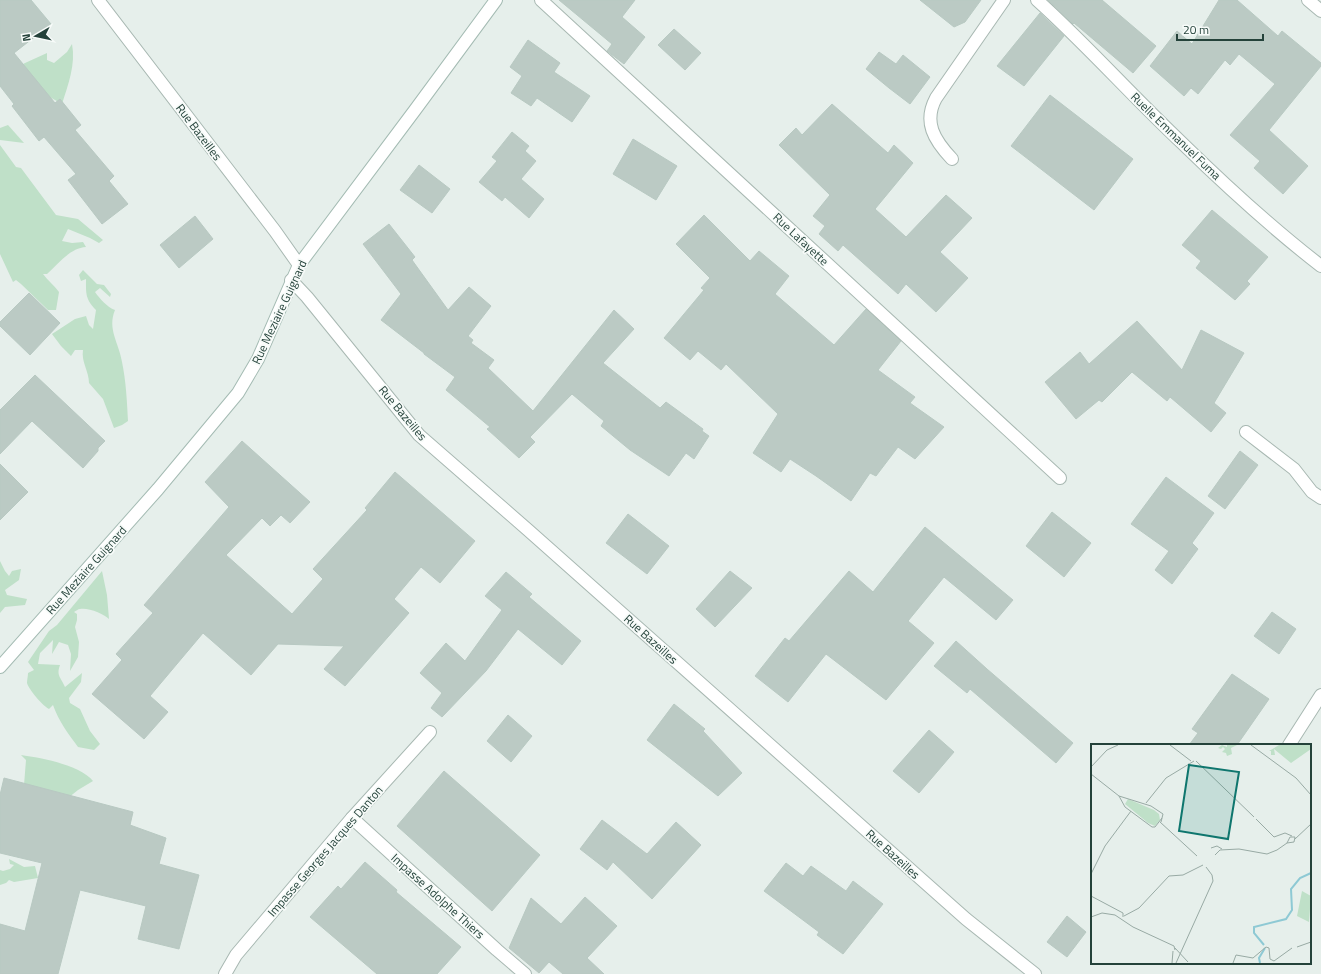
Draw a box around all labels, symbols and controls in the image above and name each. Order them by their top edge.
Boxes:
north arrow [16,16,56,56]
scale bar [1177,16,1263,42]
text: 20 m [1183,20,1209,39]
text: N [18,33,35,43]
street label: Ruelle Emmanuel Fuma [1126,88,1226,184]
street label: Rue Bazeilles [171,99,227,165]
street label: Rue Lafayette [769,208,833,270]
street label: Rue Meziaire Guignard [246,257,312,367]
street label: Rue Bazeilles [374,381,432,445]
street label: Rue Meziaire Guignard [41,522,131,618]
street label: Rue Bazeilles [620,609,683,669]
inset map [1091,744,1311,964]
street label: Impasse Georges Jacques Danton [263,781,387,921]
street label: Rue Bazeilles [862,824,925,884]
street label: Impasse Adolphe Thiers [387,849,489,944]

